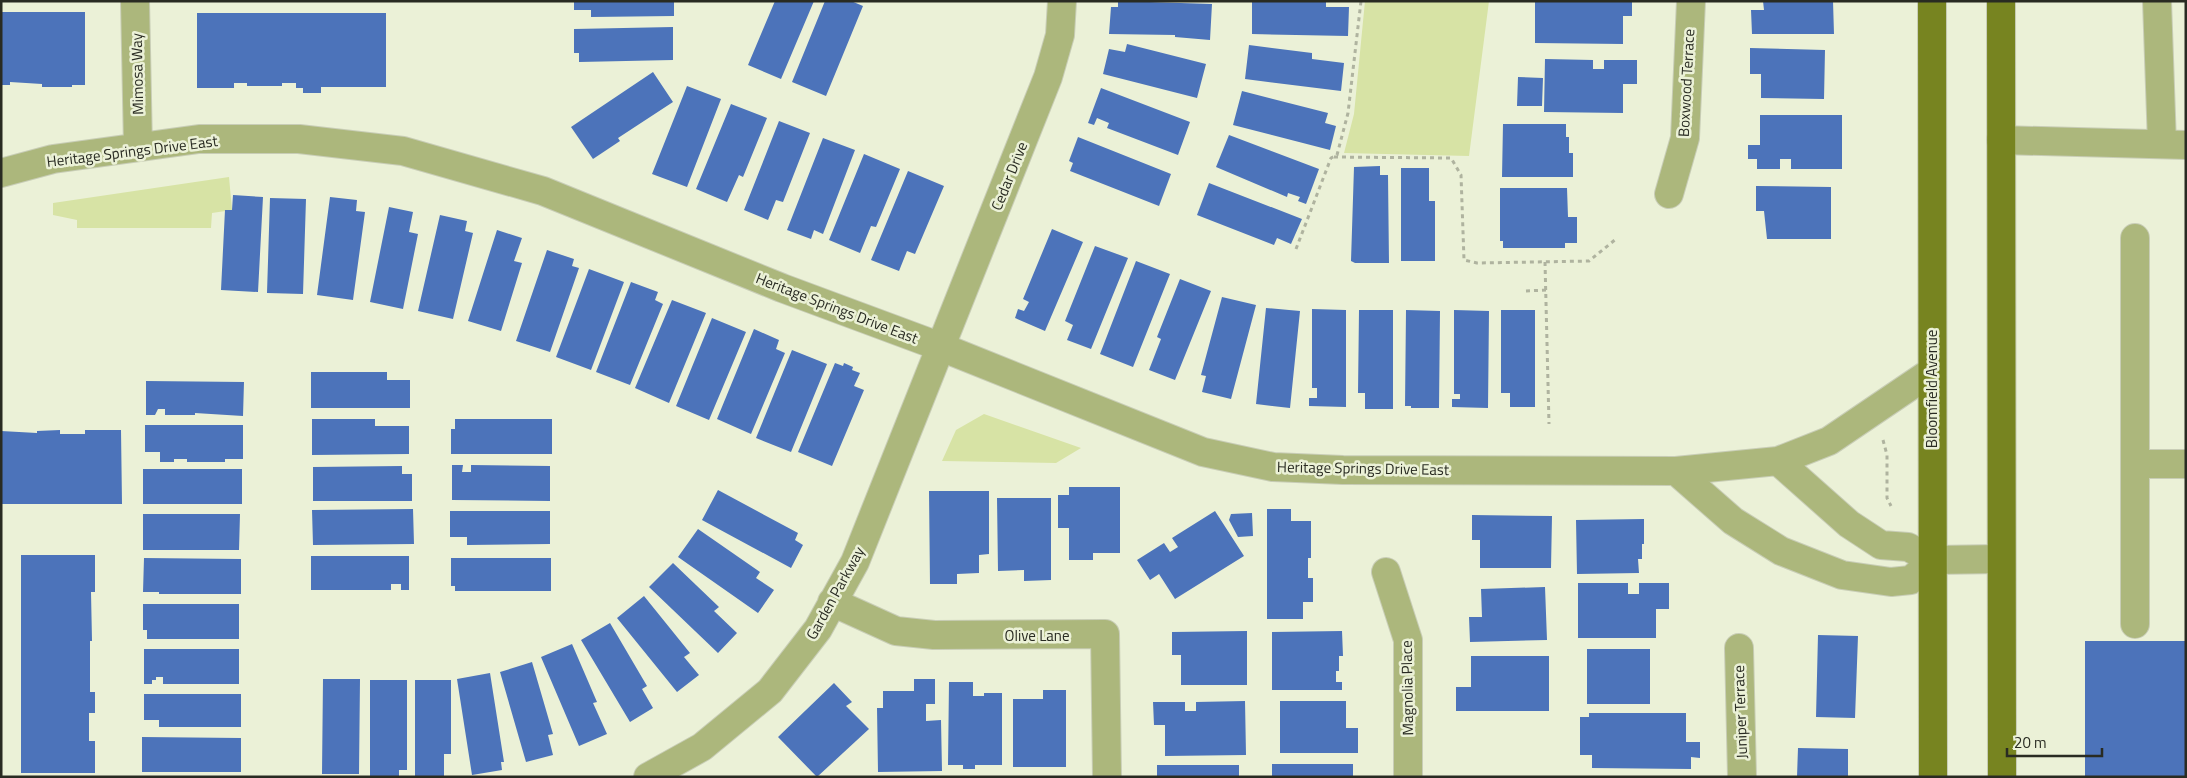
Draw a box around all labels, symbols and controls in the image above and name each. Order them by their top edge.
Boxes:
street label: Boxwood Terrace [1672,28,1700,138]
street label: Mimosa Way [125,33,149,115]
street label: Heritage Springs Drive East [45,129,220,173]
street label: Cedar Drive [985,138,1033,214]
street label: Heritage Springs Drive East [753,266,922,350]
street label: Bloomfield Avenue [1920,330,1943,448]
street label: Heritage Springs Drive East [1277,455,1450,481]
street label: Garden Parkway [800,542,870,644]
street label: Olive Lane [1005,624,1069,647]
street label: Magnolia Place [1395,640,1419,736]
street label: Juniper Terrace [1727,665,1753,759]
scale bar [2007,726,2102,758]
text: 20 m [2014,731,2047,754]

